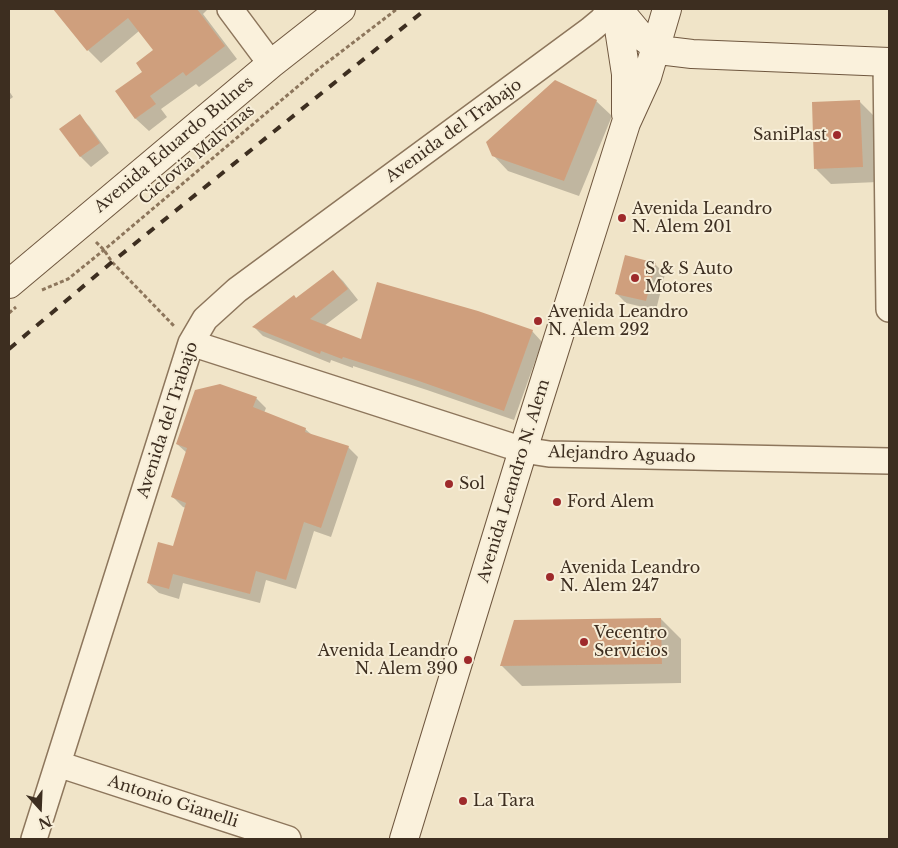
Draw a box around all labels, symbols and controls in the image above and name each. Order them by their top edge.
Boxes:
street label: Avenida Eduardo Bulnes [91,73,257,217]
street label: Avenida del Trabajo [382,75,526,187]
street label: Ciclovia Malvinas [135,101,259,209]
place label: SaniPlast [753,125,827,145]
marker: SaniPlast [831,129,843,141]
place label: Avenida Leandro N. Alem 201 [632,199,772,237]
marker: Avenida Leandro N. Alem 201 [616,212,628,224]
place label: S & S Auto Motores [645,259,733,297]
marker: S & S Auto Motores [629,272,641,284]
place label: Avenida Leandro N. Alem 292 [548,302,688,340]
marker: Avenida Leandro N. Alem 292 [532,315,544,327]
street label: Avenida del Trabajo [134,339,202,501]
street label: Avenida Leandro N. Alem [474,377,554,585]
street label: Alejandro Aguado [548,443,696,467]
place label: Sol [459,474,485,494]
marker: Sol [443,478,455,490]
place label: Ford Alem [567,492,654,512]
marker: Ford Alem [551,496,563,508]
place label: Avenida Leandro N. Alem 247 [560,558,700,596]
marker: Avenida Leandro N. Alem 247 [544,571,556,583]
place label: Vecentro Servicios [594,623,668,661]
marker: Vecentro Servicios [578,636,590,648]
place label: Avenida Leandro N. Alem 390 [318,641,458,679]
marker: Avenida Leandro N. Alem 390 [462,654,474,666]
street label: Antonio Gianelli [105,772,241,832]
north arrow [15,783,65,833]
place label: La Tara [473,791,535,811]
marker: La Tara [457,795,469,807]
text: N [36,811,54,833]

